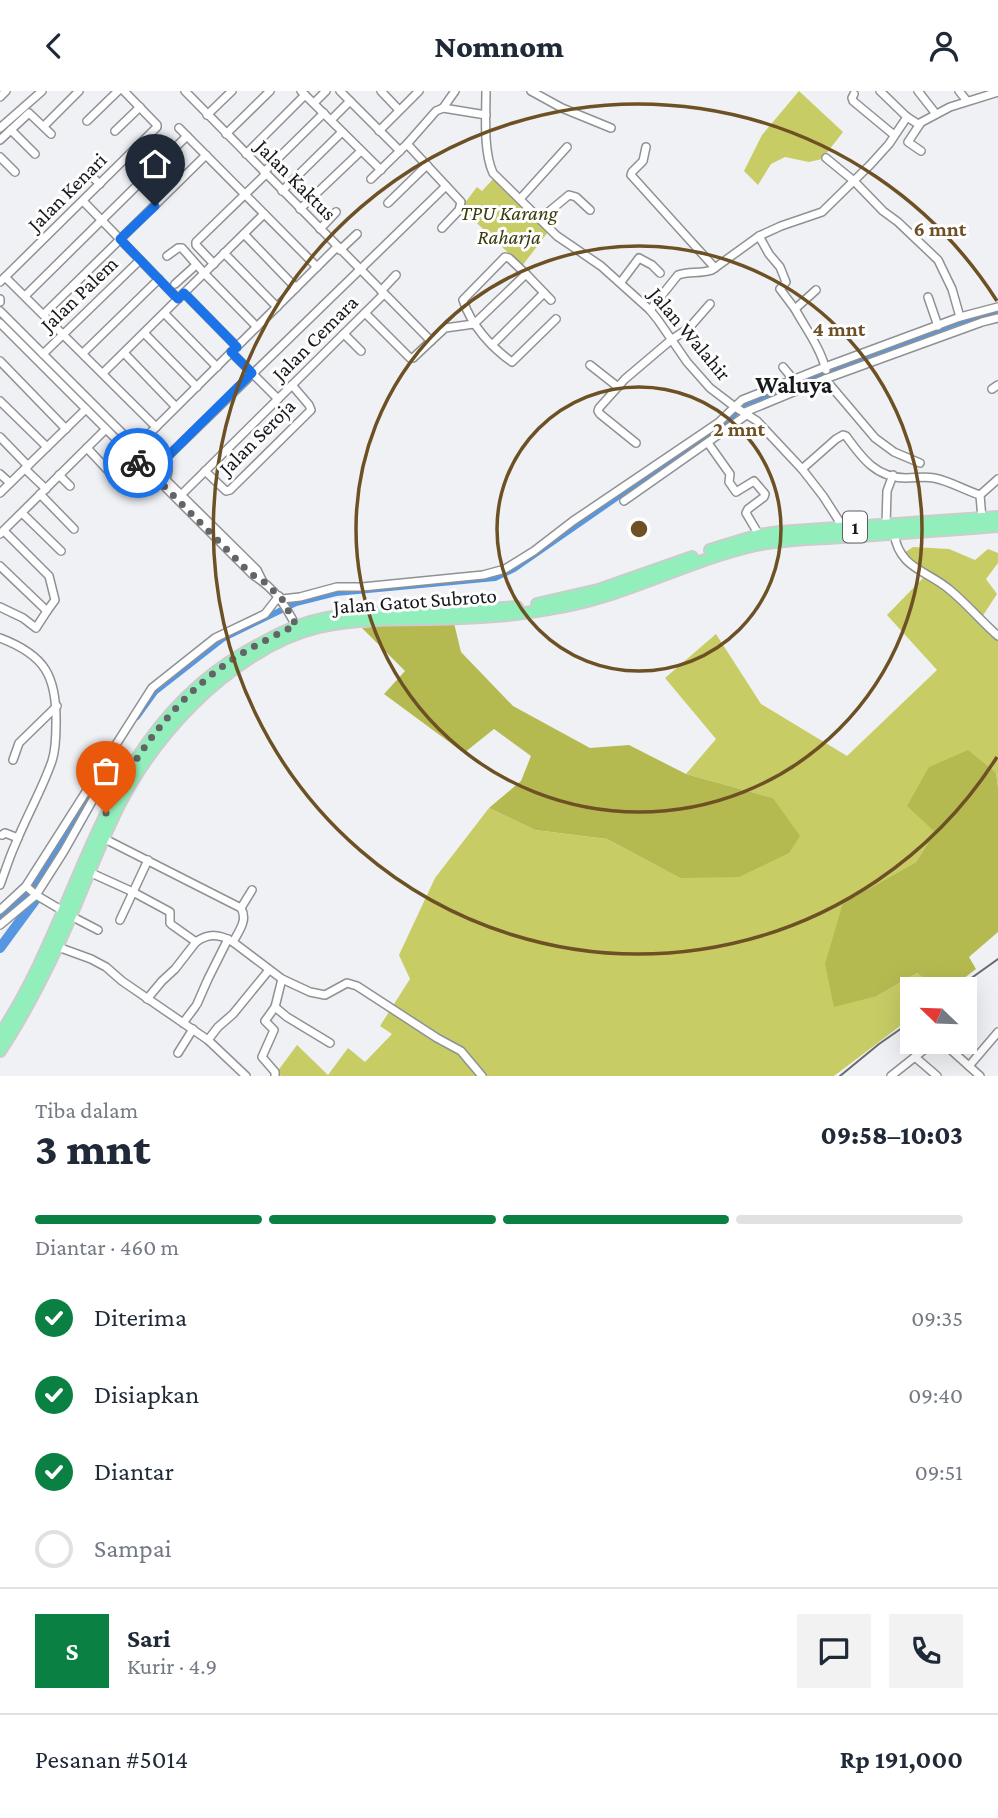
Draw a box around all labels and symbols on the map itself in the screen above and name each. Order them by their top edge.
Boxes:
street label: Jalan Kaktus [249,133,341,225]
pin [125,134,185,206]
street label: Jalan Kenari [21,147,112,238]
park label: TPU Karang Raharja [460,201,559,249]
text: 6 mnt [914,217,967,241]
street label: Jalan Palem [34,251,123,338]
street label: Jalan Walahir [643,281,736,386]
street label: Jalan Cemara [266,290,363,387]
text: 4 mnt [813,317,866,341]
district label: Waluya [754,371,833,398]
street label: Jalan Seroja [213,394,300,481]
text: 2 mnt [713,417,766,441]
courier [103,428,173,498]
road number: 1 [843,511,867,543]
centre of rings [627,517,651,541]
street label: Jalan Gatot Subroto [330,583,498,619]
pin [76,741,136,813]
north arrow [900,977,976,1053]

